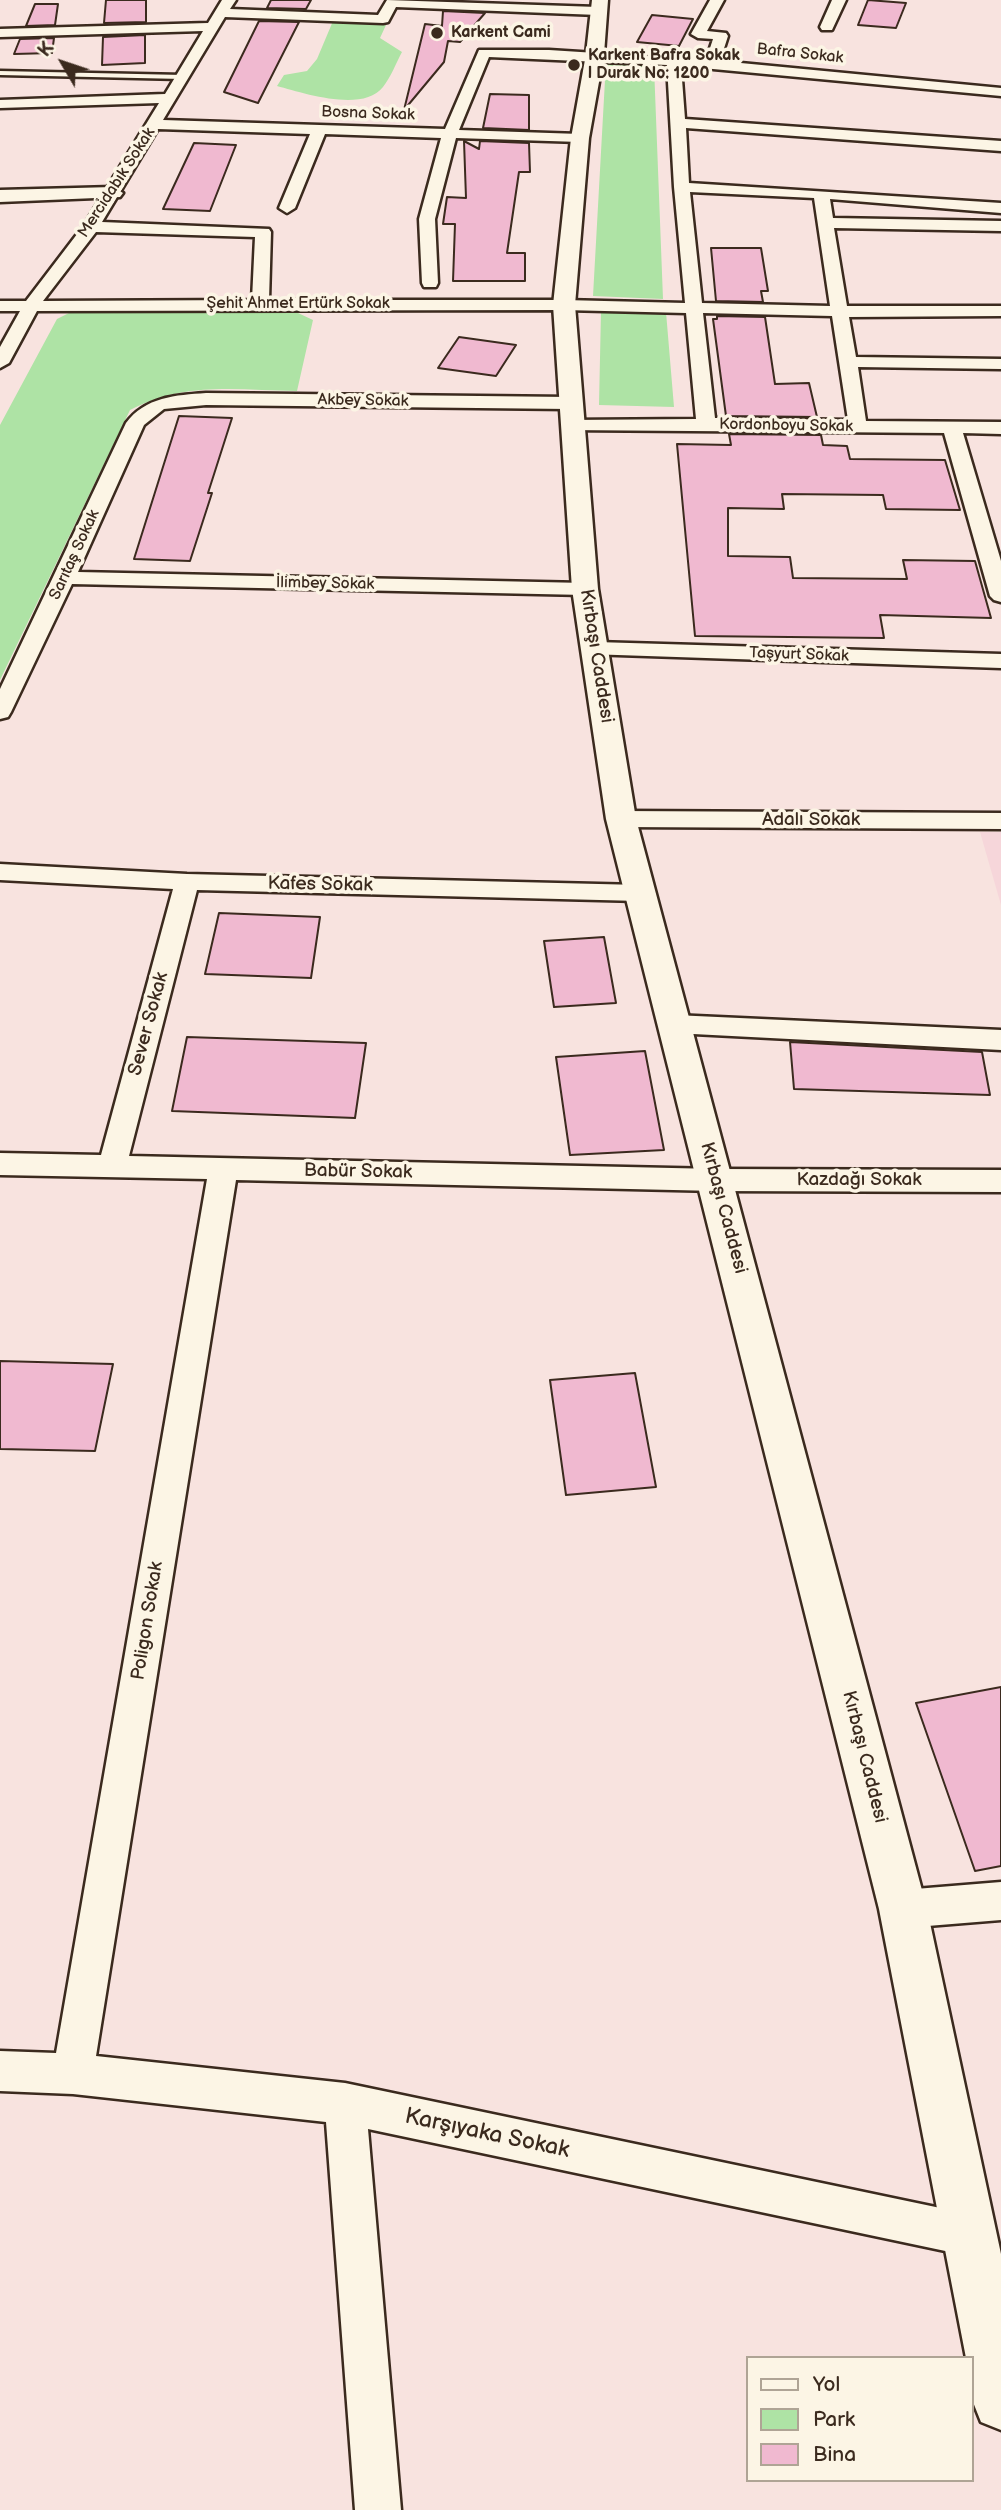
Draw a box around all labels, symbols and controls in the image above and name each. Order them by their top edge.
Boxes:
place label: Karkent Cami [451,23,551,43]
marker: Karkent Cami [429,25,445,41]
north arrow [28,28,98,98]
text: K [33,37,59,62]
street label: Bafra Sokak [756,40,844,68]
place label: Karkent Bafra Sokak | Durak No: 1200 [588,46,740,84]
marker: Karkent Bafra Sokak | Durak No: 1200 [566,57,582,73]
street label: Bosna Sokak [321,103,415,125]
street label: Mercidabık Sokak [74,124,160,242]
street label: Şehit Ahmet Ertürk Sokak [206,294,390,314]
street label: Akbey Sokak [317,391,409,411]
street label: Kordonboyu Sokak [719,415,853,437]
street label: Sarıtaş Sokak [46,507,104,603]
street label: İlimbey Sokak [276,574,374,594]
street label: Kırbaşı Caddesi [574,587,618,725]
street label: Taşyurt Sokak [749,644,849,666]
street label: Adalı Sokak [762,809,860,831]
street label: Kafes Sokak [267,873,373,897]
street label: Sever Sokak [124,970,174,1078]
street label: Kırbaşı Caddesi [694,1140,752,1276]
street label: Babür Sokak [304,1160,412,1184]
street label: Kazdağı Sokak [796,1169,922,1191]
street label: Poligon Sokak [127,1560,169,1682]
street label: Kırbaşı Caddesi [837,1689,891,1825]
street label: Karşıyaka Sokak [402,2103,572,2165]
legend [746,2356,973,2482]
text: Yol [813,2372,840,2397]
text: Park [813,2407,855,2432]
text: Bina [813,2442,856,2467]

